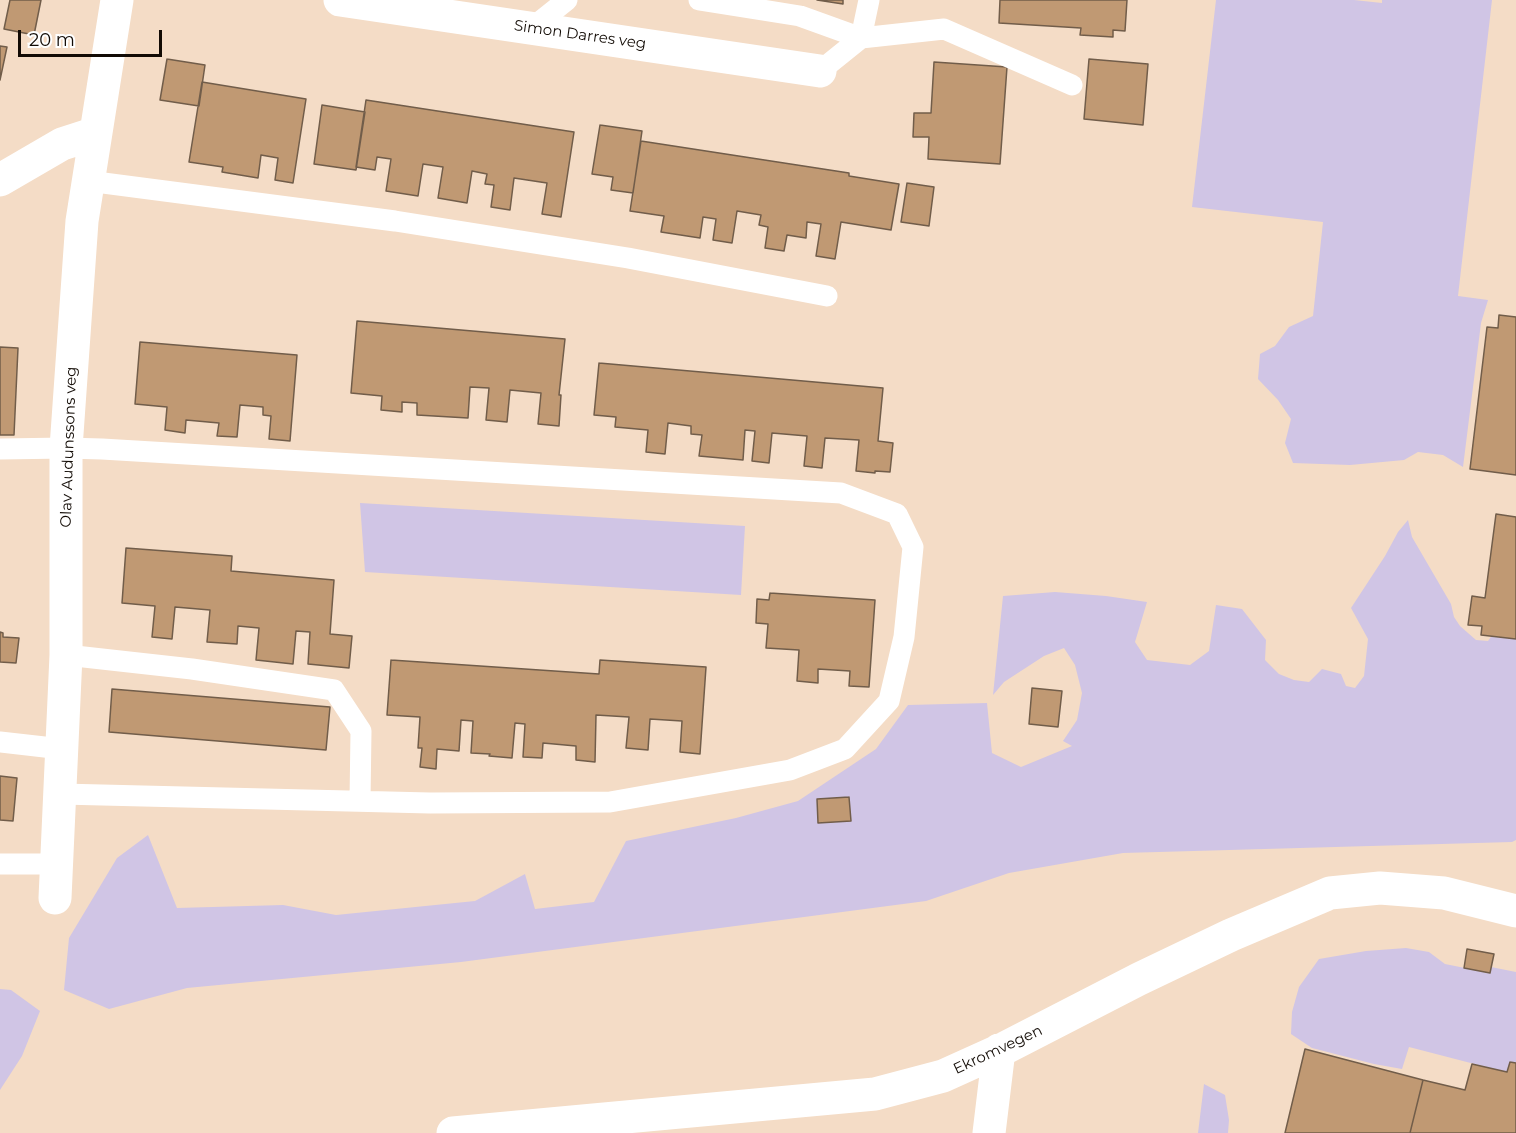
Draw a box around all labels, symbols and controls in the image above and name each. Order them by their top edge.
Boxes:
street label: Simon Darres veg [513,17,647,53]
scale bar [21,18,165,56]
text: 20 m [29,29,75,51]
street label: Olav Audunssons veg [57,366,81,528]
street label: Ekromvegen [951,1021,1045,1079]

